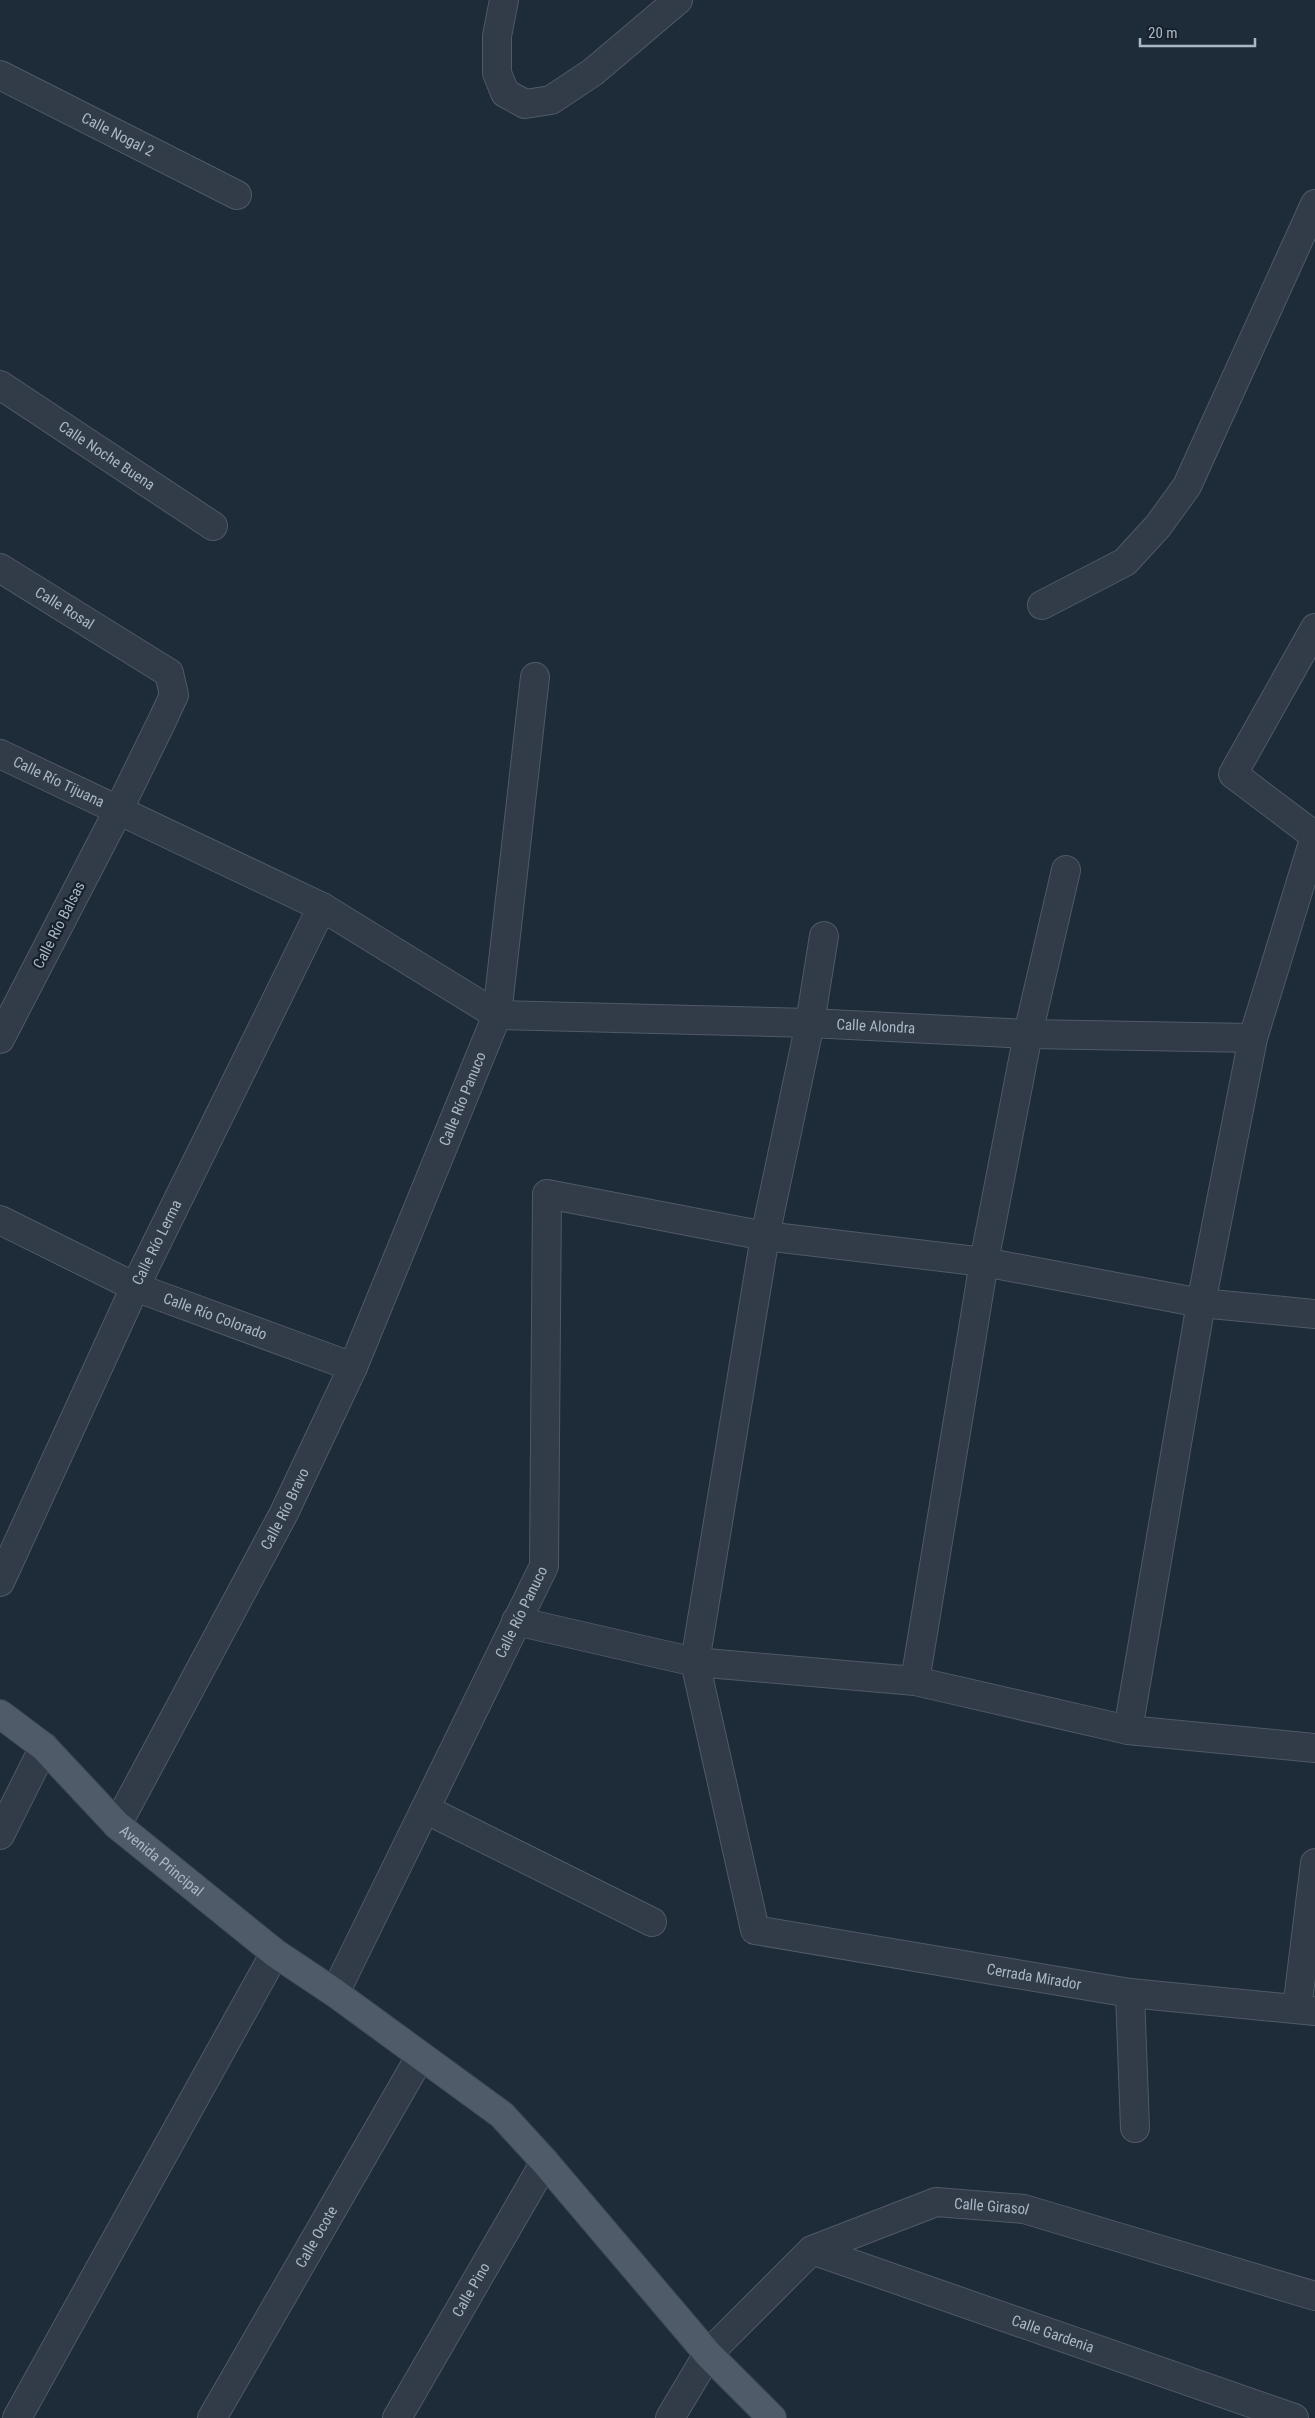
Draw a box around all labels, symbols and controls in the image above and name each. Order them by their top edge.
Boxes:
scale bar [1140,15,1255,47]
text: 20 m [1148,24,1178,42]
street label: Calle Nogal 2 [79,109,157,160]
street label: Calle Noche Buena [55,417,158,494]
street label: Calle Rosal [32,583,97,633]
street label: Calle Río Tijuana [10,753,107,811]
street label: Calle Río Balsas [29,878,89,971]
street label: Calle Alondra [836,1015,916,1037]
street label: Calle Río Panuco [435,1049,490,1149]
street label: Calle Río Lerma [128,1197,185,1288]
street label: Calle Río Colorado [161,1289,269,1344]
street label: Calle Río Bravo [257,1465,313,1553]
street label: Calle Río Panuco [491,1563,551,1661]
street label: Avenida Principal [116,1822,207,1900]
street label: Cerrada Mirador [985,1960,1083,1994]
street label: Calle Girasol [953,2194,1031,2219]
street label: Calle Ocote [292,2203,341,2271]
street label: Calle Pino [448,2260,494,2320]
street label: Calle Gardenia [1009,2311,1096,2357]

